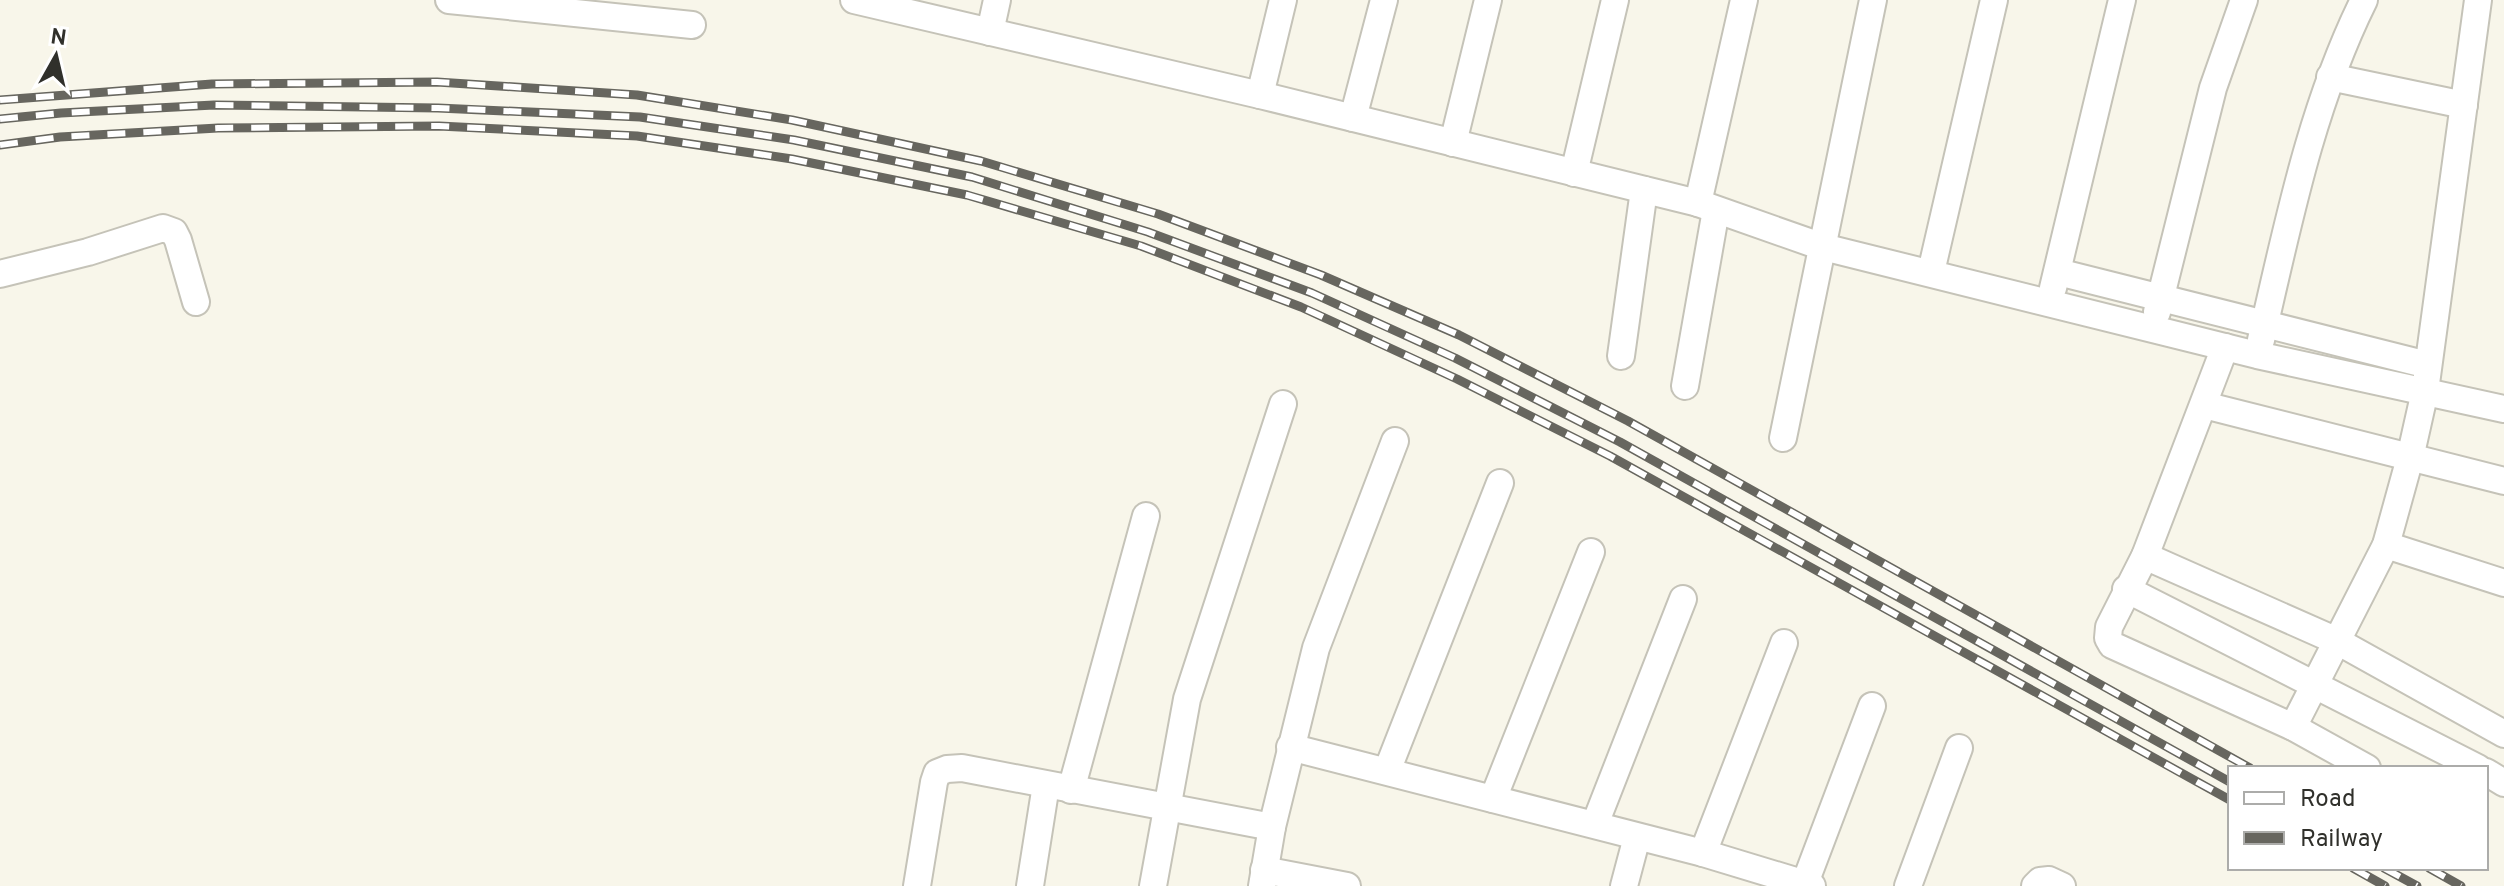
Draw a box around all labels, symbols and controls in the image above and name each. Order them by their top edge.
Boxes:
north arrow [16,16,96,96]
text: N [49,24,68,53]
legend [2228,766,2488,870]
text: Road [2300,785,2356,815]
text: Railway [2300,825,2383,855]

